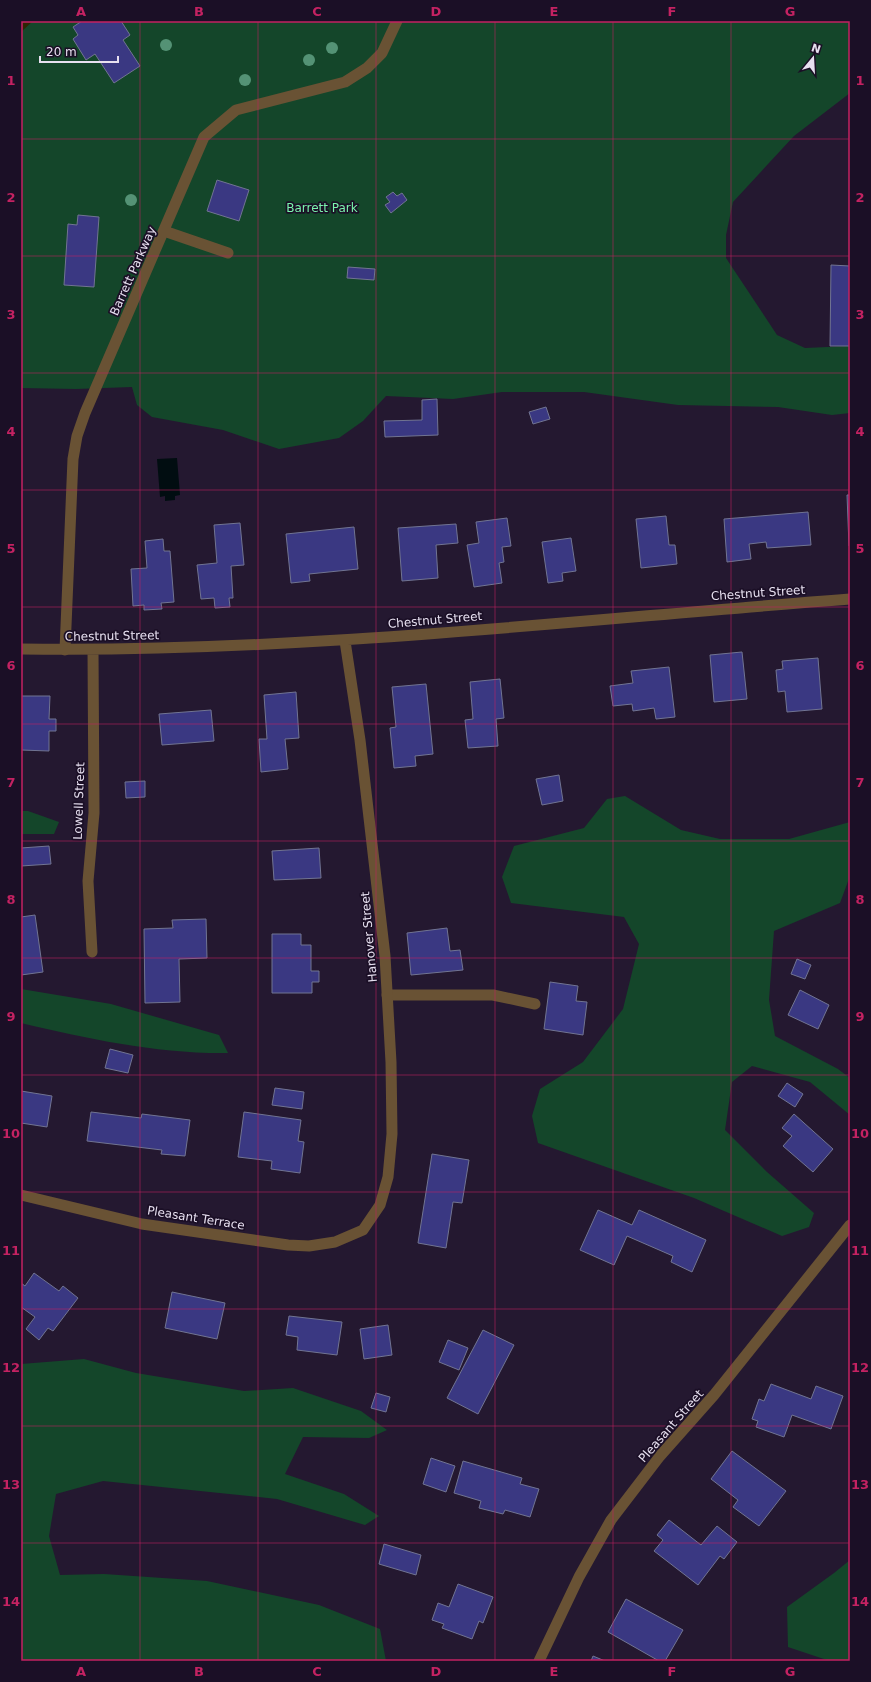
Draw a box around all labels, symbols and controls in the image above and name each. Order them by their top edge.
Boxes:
text: A [76,4,86,19]
text: B [194,4,204,19]
text: C [312,4,322,19]
text: D [431,4,442,19]
text: E [550,4,558,19]
text: F [668,4,676,19]
text: G [785,4,795,19]
scale bar [40,38,118,64]
north arrow [793,38,833,78]
text: N [810,41,822,57]
text: 20 m [46,45,77,59]
text: 1 [6,73,16,88]
text: 1 [855,73,865,88]
text: 2 [6,190,16,205]
text: 2 [855,190,865,205]
park label: Barrett Park [286,201,358,215]
street label: Barrett Parkway [107,224,159,318]
text: 3 [6,307,16,322]
text: 3 [855,307,865,322]
text: 4 [6,424,16,439]
text: 4 [855,424,865,439]
text: 5 [6,541,16,556]
text: 5 [855,541,865,556]
street label: Chestnut Street [710,583,806,603]
street label: Chestnut Street [387,609,483,631]
street label: Chestnut Street [65,628,160,644]
text: 6 [6,658,16,673]
text: 6 [855,658,865,673]
street label: Lowell Street [71,762,87,840]
text: 7 [6,775,16,790]
text: 7 [855,775,865,790]
street label: Hanover Street [358,891,380,983]
text: 8 [6,892,16,907]
text: 8 [855,892,865,907]
text: 9 [6,1009,16,1024]
text: 9 [855,1009,865,1024]
text: 10 [2,1126,20,1141]
text: 10 [851,1126,869,1141]
street label: Pleasant Terrace [146,1203,246,1233]
text: 11 [2,1243,20,1258]
text: 11 [851,1243,869,1258]
text: 12 [2,1360,20,1375]
text: 12 [851,1360,869,1375]
street label: Pleasant Street [636,1387,706,1465]
text: 13 [2,1477,20,1492]
text: 13 [851,1477,869,1492]
text: 14 [2,1594,20,1609]
text: 14 [851,1594,869,1609]
text: A [76,1664,86,1679]
text: B [194,1664,204,1679]
text: C [312,1664,322,1679]
text: D [431,1664,442,1679]
text: E [550,1664,558,1679]
text: F [668,1664,676,1679]
text: G [785,1664,795,1679]

